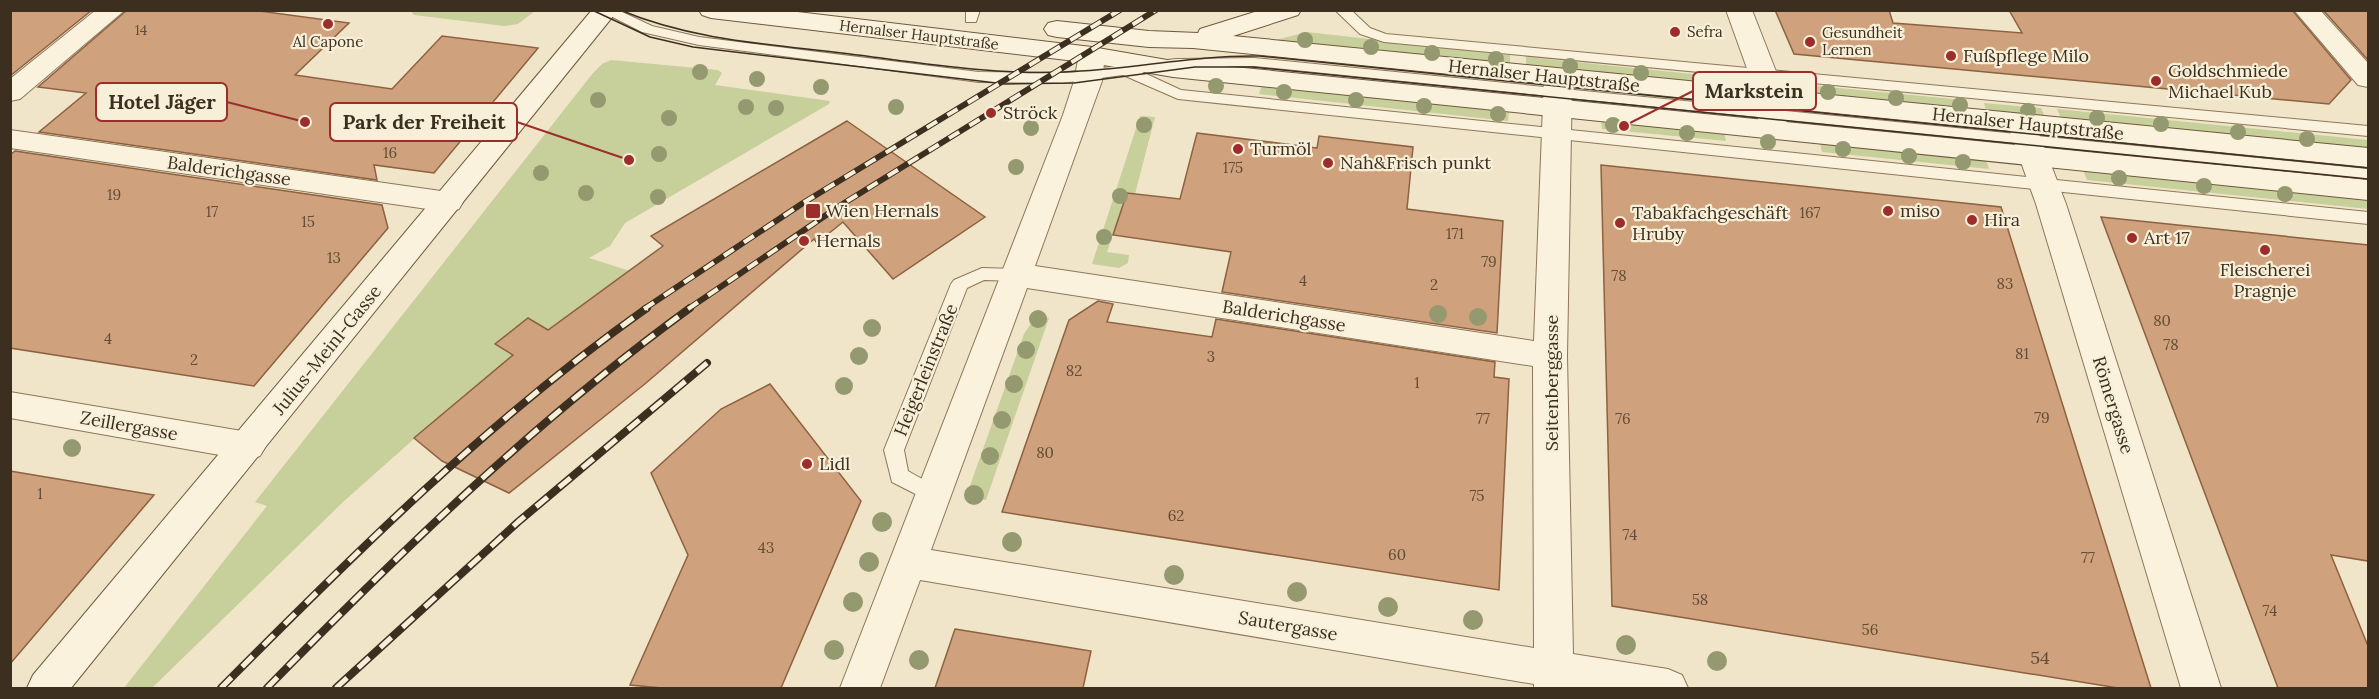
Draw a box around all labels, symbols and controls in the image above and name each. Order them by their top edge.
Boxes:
street label: Hernalser Hauptstraße [838,15,1000,54]
marker: Al Capone [321,17,335,31]
house number: 14 [135,21,148,39]
place label: Sefra [1687,22,1723,41]
place label: Gesundheit Lernen [1822,23,1903,59]
marker: Sefra [1668,25,1682,39]
place label: Al Capone [292,32,363,51]
marker: Gesundheit Lernen [1803,35,1817,49]
place label: Fußpflege Milo [1963,44,2089,67]
marker: Fußpflege Milo [1944,49,1958,63]
street label: Hernalser Hauptstraße [1447,54,1641,97]
place label: Goldschmiede Michael Kub [2168,59,2288,103]
callout: Markstein [1693,72,1816,110]
marker: Goldschmiede Michael Kub [2149,74,2163,88]
text: Markstein [1704,78,1804,103]
callout: Hotel Jäger [96,83,227,121]
text: Hotel Jäger [108,89,216,114]
place label: Ströck [1003,101,1058,124]
street label: Hernalser Hauptstraße [1931,102,2125,145]
callout: Park der Freiheit [330,103,517,141]
marker: Ströck [984,106,998,120]
text: Park der Freiheit [343,109,506,134]
place label: Turmöl [1250,137,1311,160]
marker: Turmöl [1231,142,1245,156]
house number: 16 [383,143,397,162]
street label: Balderichgasse [166,150,293,191]
place label: Nah&Frisch punkt [1340,151,1491,174]
marker: Nah&Frisch punkt [1321,156,1335,170]
house number: 175 [1223,158,1243,177]
house number: 19 [107,185,121,204]
place label: Wien Hernals [826,199,939,222]
place label: miso [1900,199,1940,222]
place label: Tabakfachgeschäft Hruby [1632,201,1788,245]
house number: 17 [206,202,218,221]
marker: Wien Hernals [804,202,822,220]
house number: 167 [1800,203,1821,222]
marker: miso [1881,204,1895,218]
place label: Hira [1984,208,2020,231]
house number: 15 [301,212,315,231]
marker: Hira [1965,213,1979,227]
marker: Tabakfachgeschäft Hruby [1613,216,1627,230]
house number: 171 [1446,224,1464,243]
place label: Art 17 [2143,226,2190,249]
place label: Hernals [816,229,881,252]
marker: Art 17 [2125,231,2139,245]
marker: Hernals [797,234,811,248]
marker: Fleischerei Pragnje [2258,243,2272,257]
house number: 13 [327,248,341,267]
house number: 79 [1481,252,1497,271]
place label: Fleischerei Pragnje [2220,258,2310,302]
house number: 78 [1611,266,1627,285]
house number: 4 [1299,271,1307,290]
house number: 83 [1997,274,2013,293]
house number: 2 [1430,275,1438,294]
street label: Julius-Meinl-Gasse [267,280,386,420]
street label: Balderichgasse [1221,294,1348,337]
street label: Heigerleinstraße [889,300,963,439]
house number: 80 [2153,311,2171,330]
street label: Seitenberggasse [1540,315,1563,451]
house number: 4 [104,329,112,348]
house number: 78 [2163,335,2179,354]
house number: 81 [2015,344,2029,363]
house number: 3 [1207,347,1215,366]
house number: 2 [190,350,198,369]
street label: Römergasse [2088,353,2139,457]
house number: 82 [1066,361,1082,380]
house number: 1 [1414,373,1420,392]
street label: Zeillergasse [78,406,180,445]
house number: 79 [2034,408,2050,427]
house number: 77 [1476,409,1490,428]
house number: 76 [1615,409,1631,428]
house number: 80 [1036,443,1054,462]
place label: Lidl [819,452,850,475]
marker: Lidl [800,457,814,471]
house number: 1 [37,484,43,503]
house number: 75 [1469,486,1485,505]
house number: 62 [1168,506,1184,525]
house number: 74 [1623,525,1637,544]
house number: 43 [758,538,774,557]
house number: 60 [1388,545,1406,564]
house number: 77 [2081,548,2095,567]
house number: 58 [1692,590,1708,609]
house number: 74 [2263,601,2277,620]
street label: Sautergasse [1237,605,1340,646]
house number: 56 [1862,620,1878,639]
house number: 54 [2030,646,2050,669]

